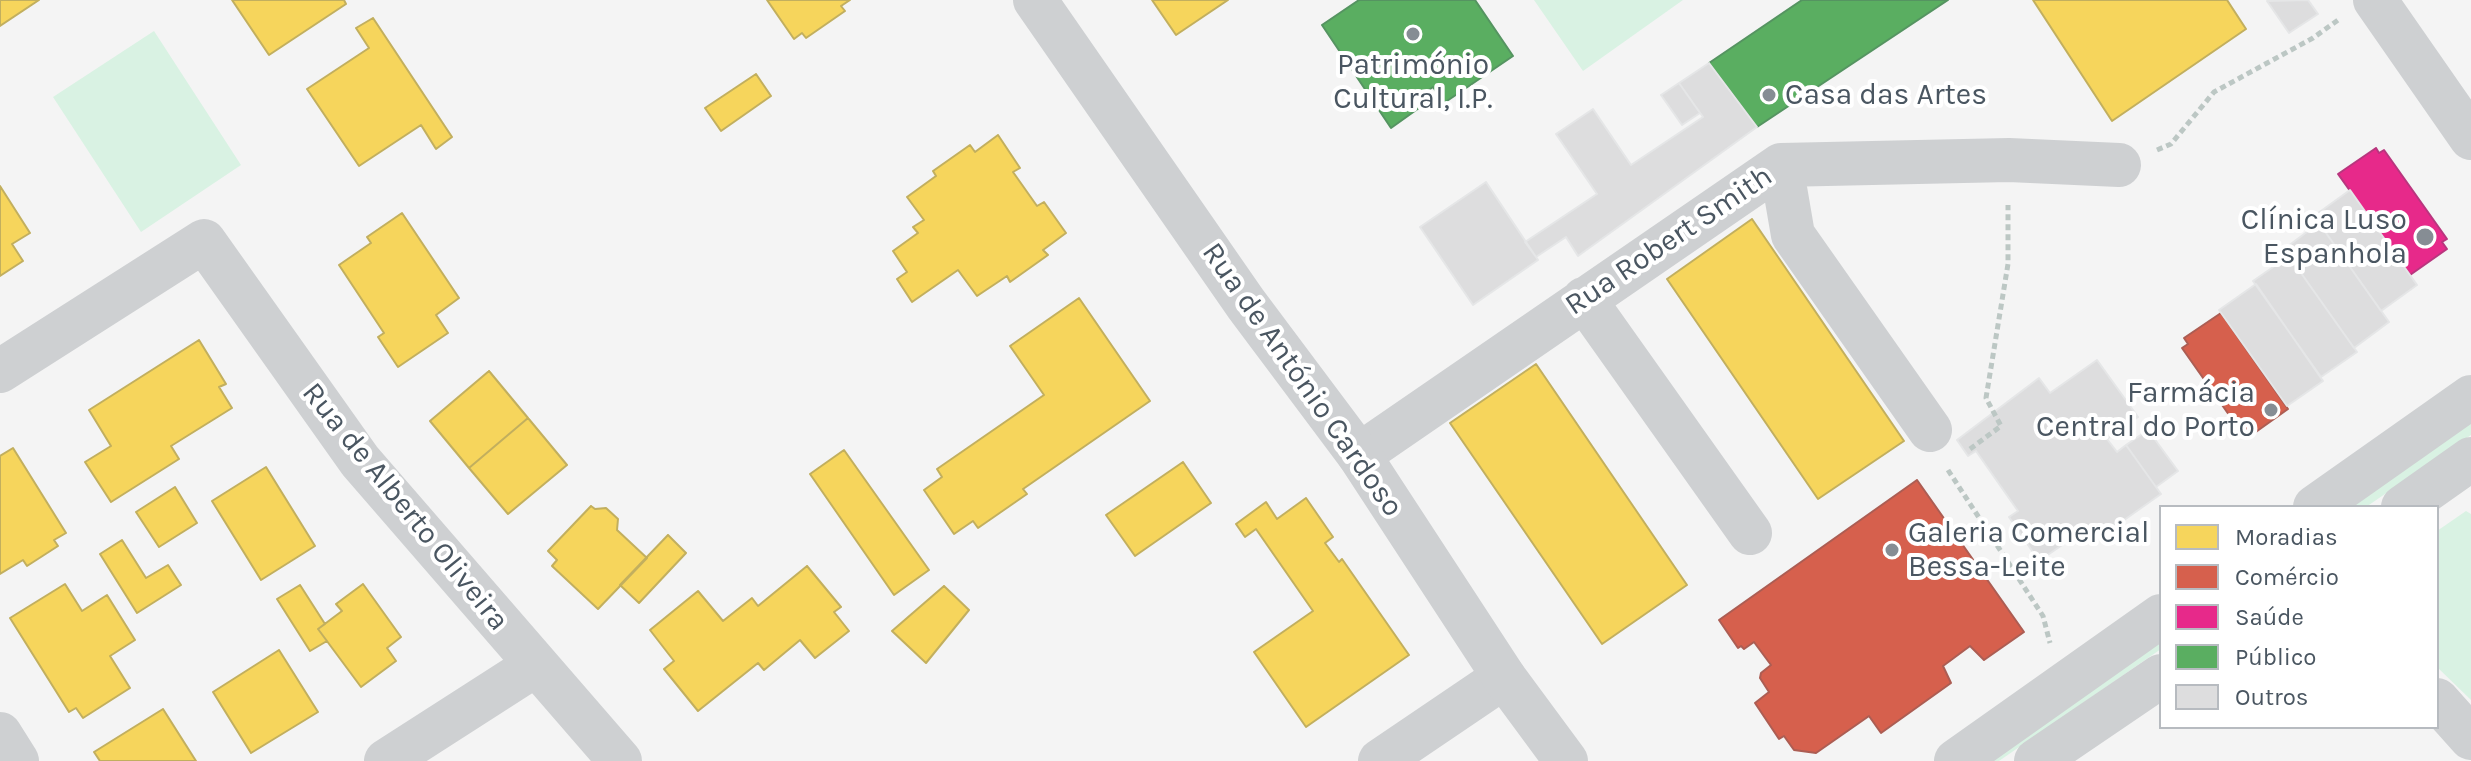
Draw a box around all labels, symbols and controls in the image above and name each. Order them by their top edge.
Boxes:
marker: Património Cultural, I.P. [1404,25,1422,43]
place label: Património Cultural, I.P. [1333,47,1493,118]
place label: Casa das Artes [1785,77,1987,113]
marker: Casa das Artes [1760,86,1778,104]
street label: Rua Robert Smith [1559,158,1779,324]
place label: Clínica Luso Espanhola [2241,202,2407,272]
marker: Clínica Luso Espanhola [2414,226,2436,248]
street label: Rua de António Cardoso [1194,236,1410,524]
place label: Farmácia Central do Porto [2036,375,2255,446]
street label: Rua de Alberto Oliveira [294,376,516,638]
marker: Farmácia Central do Porto [2262,401,2280,419]
legend [2159,505,2439,729]
place label: Galeria Comercial Bessa-Leite [1908,515,2149,586]
text: Moradias [2235,523,2338,551]
marker: Galeria Comercial Bessa-Leite [1883,541,1901,559]
text: Comércio [2235,563,2339,591]
text: Saúde [2235,603,2304,631]
text: Público [2235,643,2316,671]
text: Outros [2235,683,2308,711]

